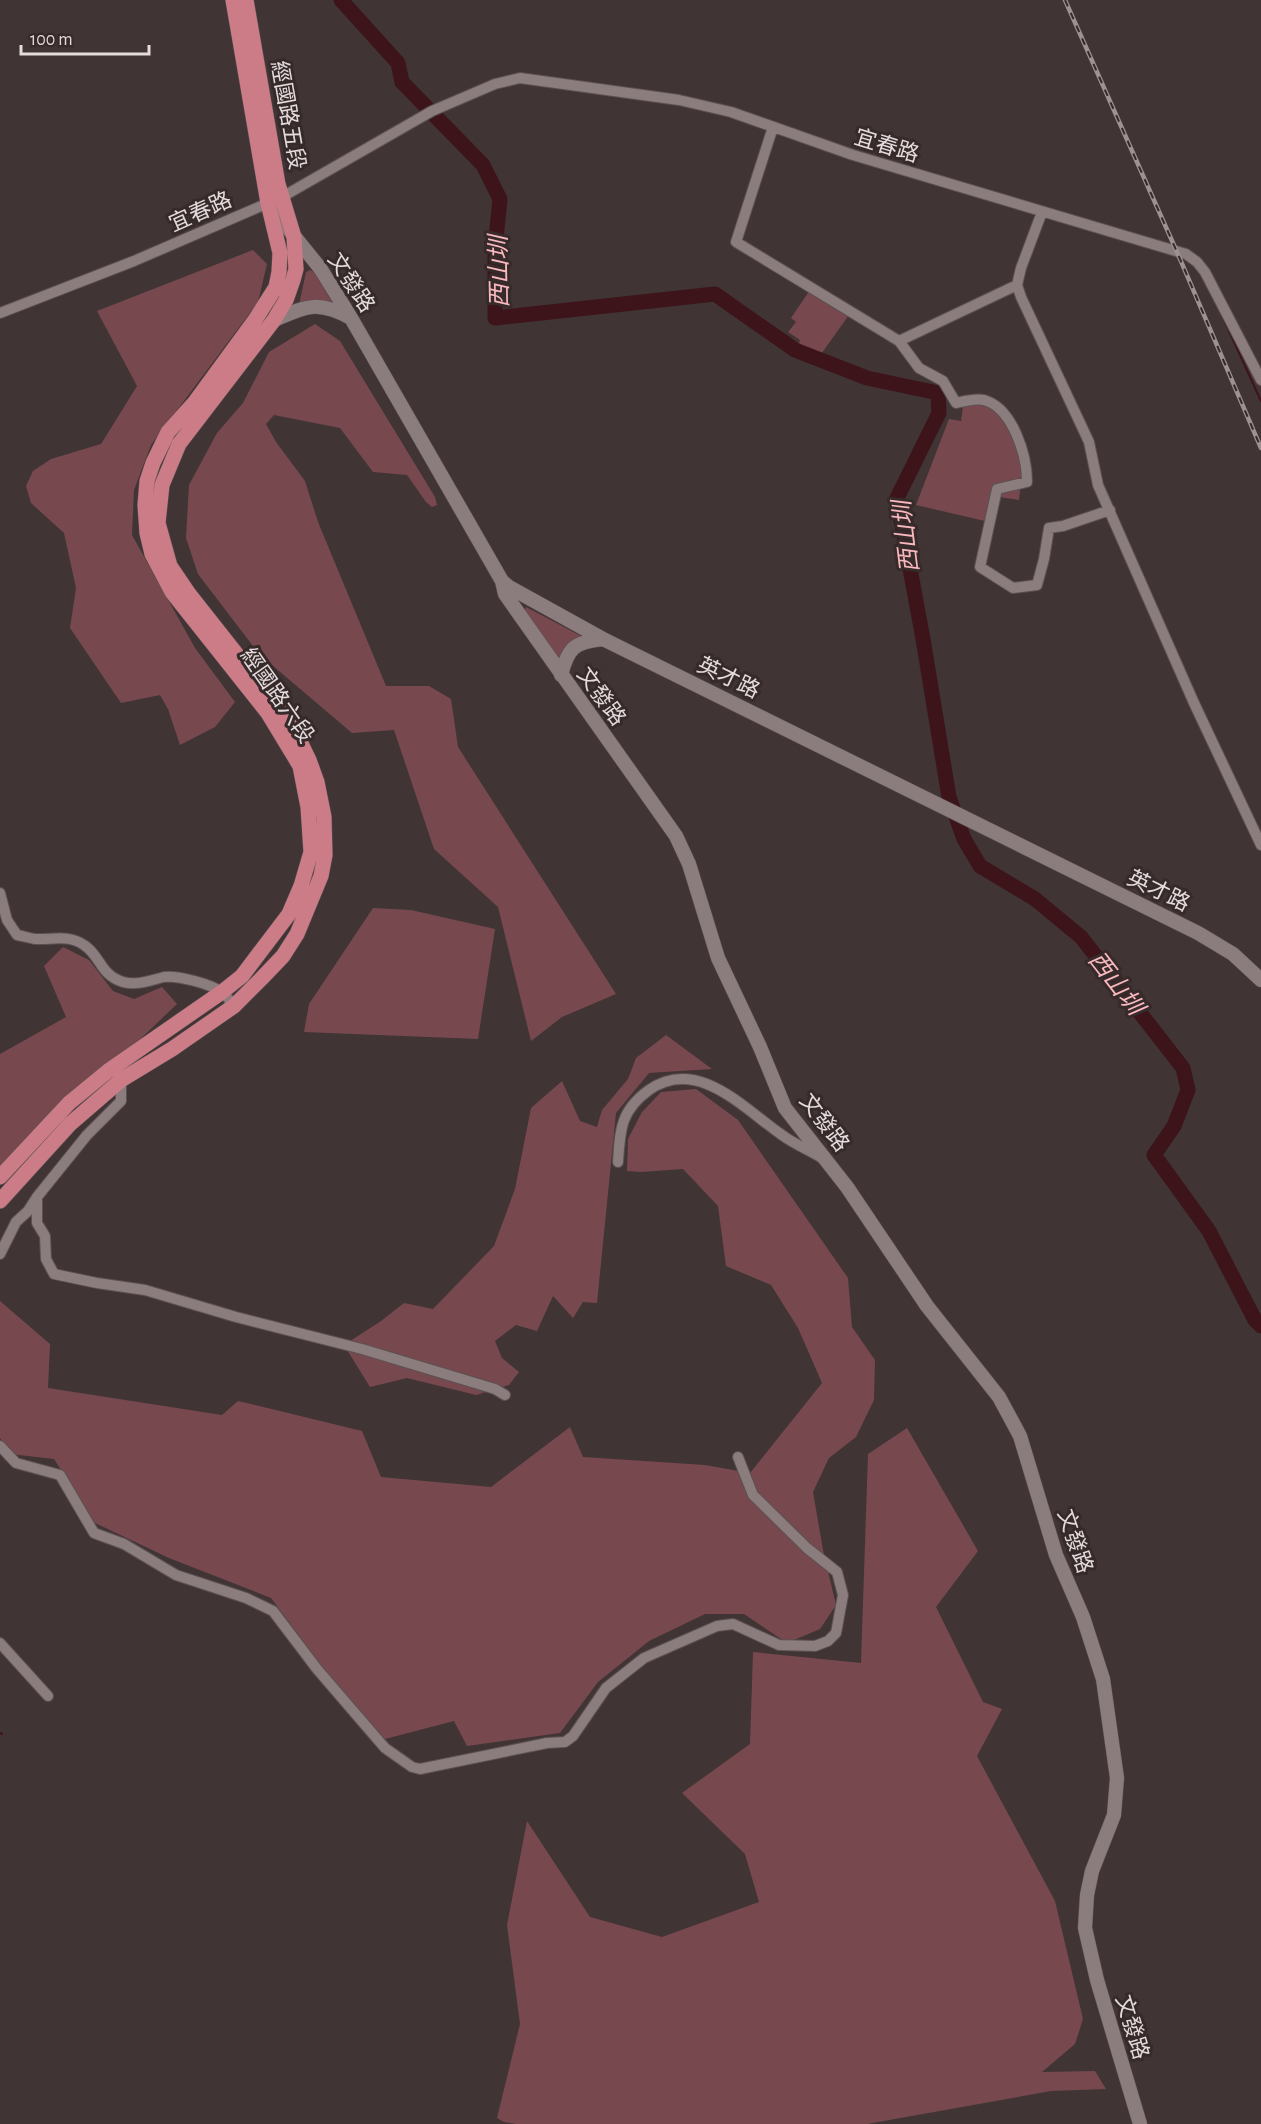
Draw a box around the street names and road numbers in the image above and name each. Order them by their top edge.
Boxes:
street label: 經國路五段 [268,59,309,171]
street label: 宜春路 [852,125,922,166]
street label: 宜春路 [165,188,235,235]
street label: 文發路 [324,248,379,316]
street label: 經國路六段 [237,644,319,747]
street label: 英才路 [694,653,763,702]
street label: 文發路 [573,663,630,730]
street label: 英才路 [1124,866,1193,915]
street label: 文發路 [796,1089,854,1156]
street label: 文發路 [1054,1506,1097,1576]
street label: 文發路 [1112,1992,1153,2062]

